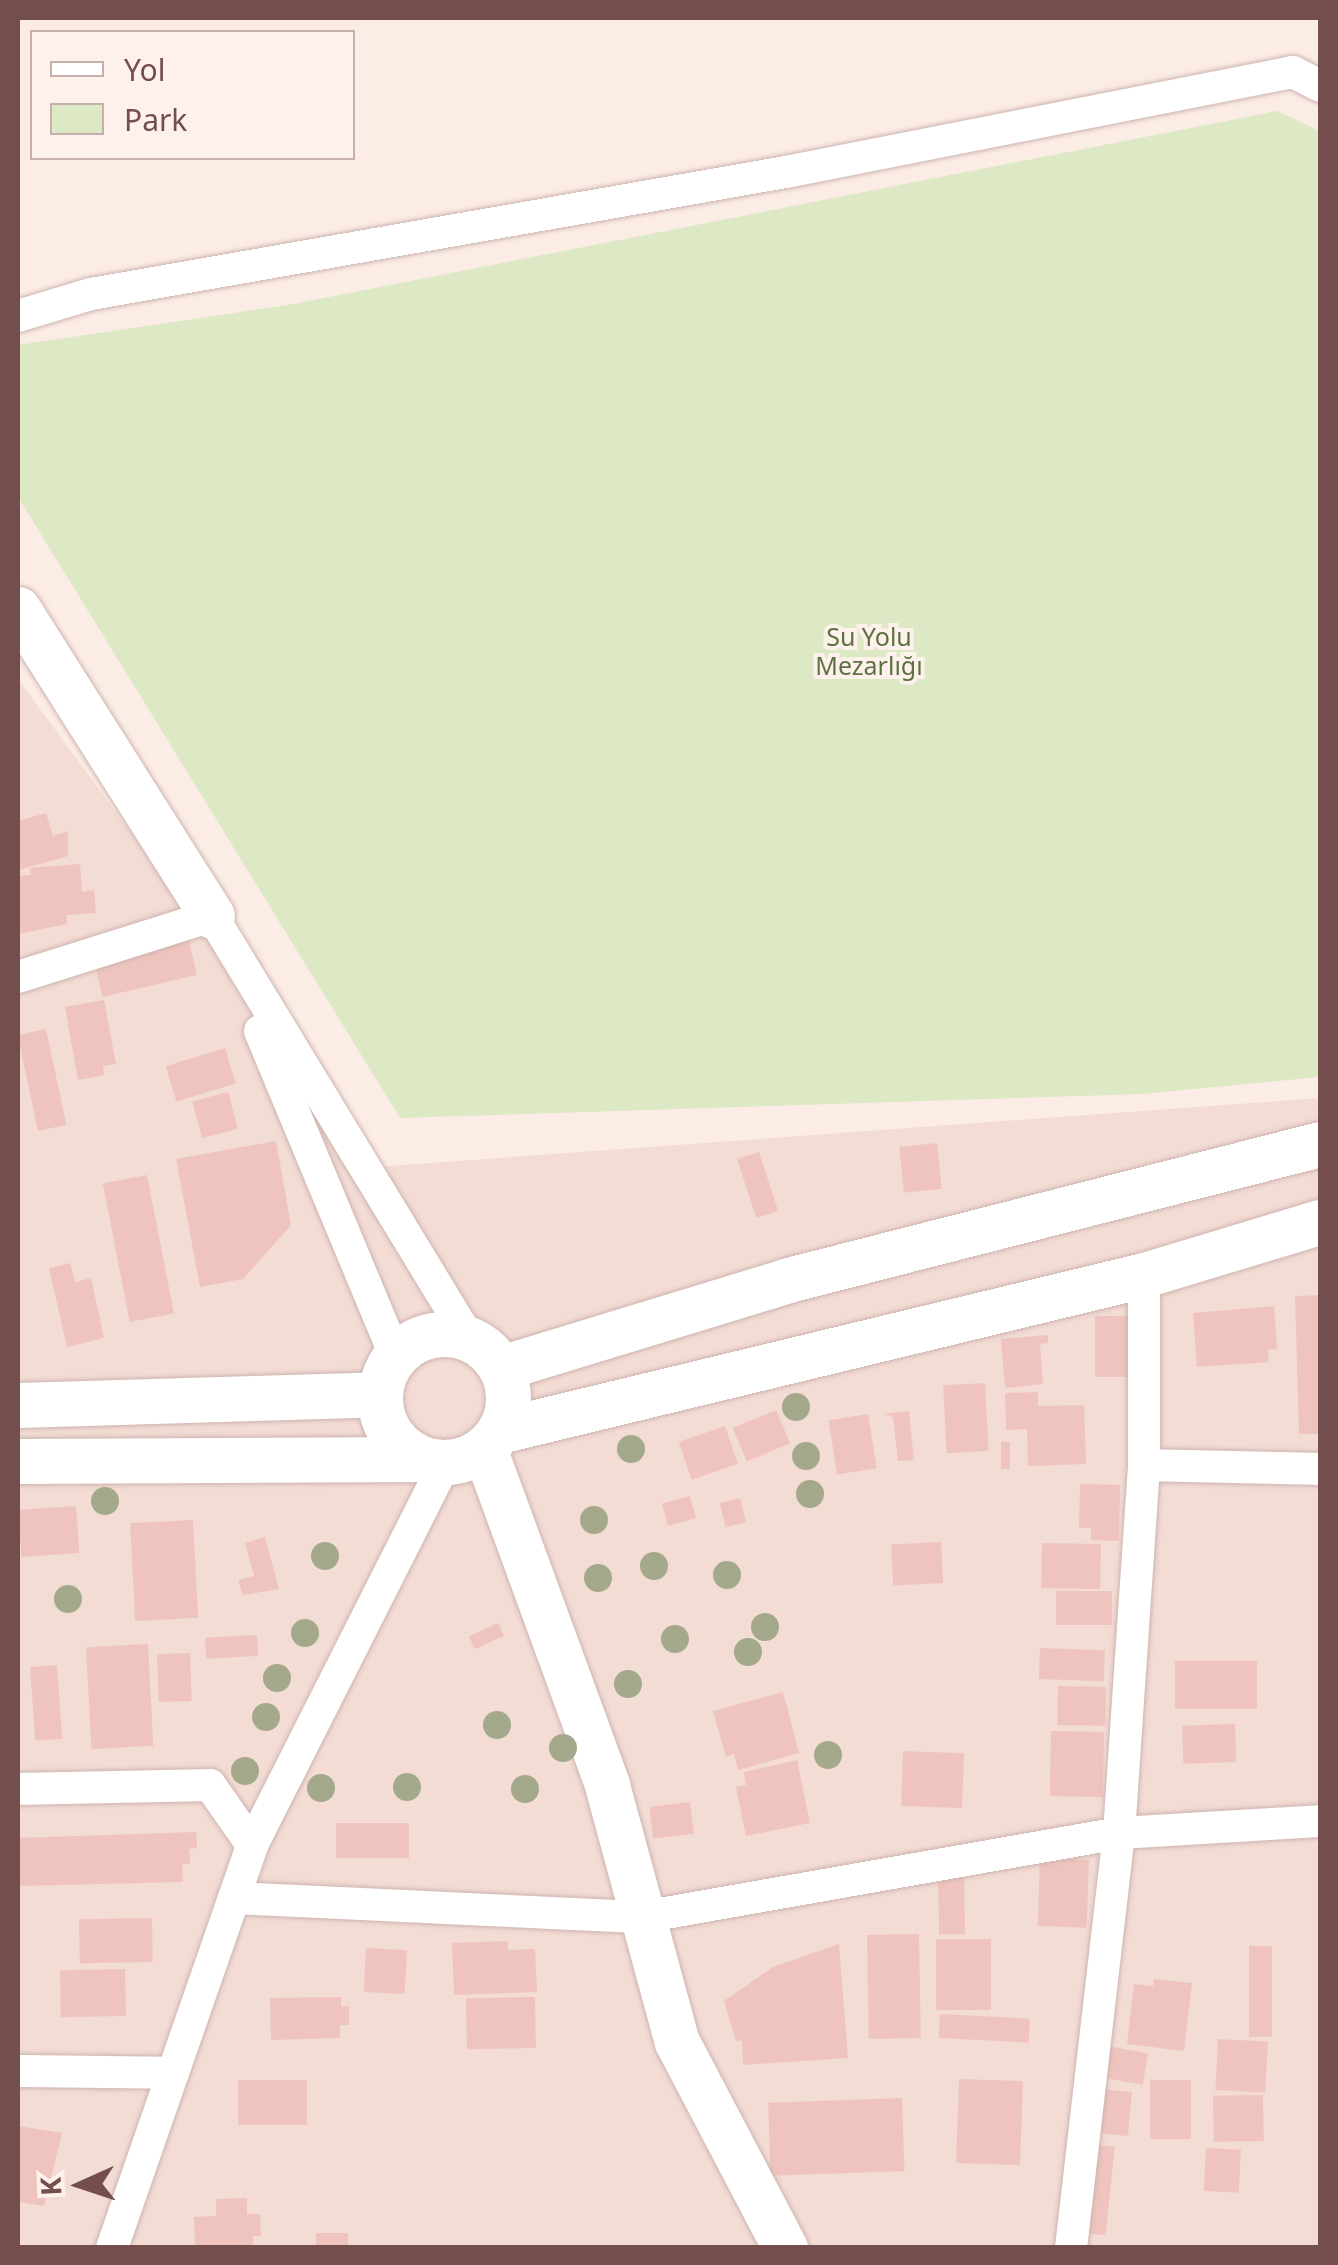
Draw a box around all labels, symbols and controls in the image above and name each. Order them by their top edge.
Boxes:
legend [30,30,355,160]
text: Yol [124,49,165,90]
text: Park [124,99,187,140]
park label: Su Yolu Mezarlığı [815,622,923,681]
north arrow [30,2135,130,2235]
text: K [31,2176,70,2197]

